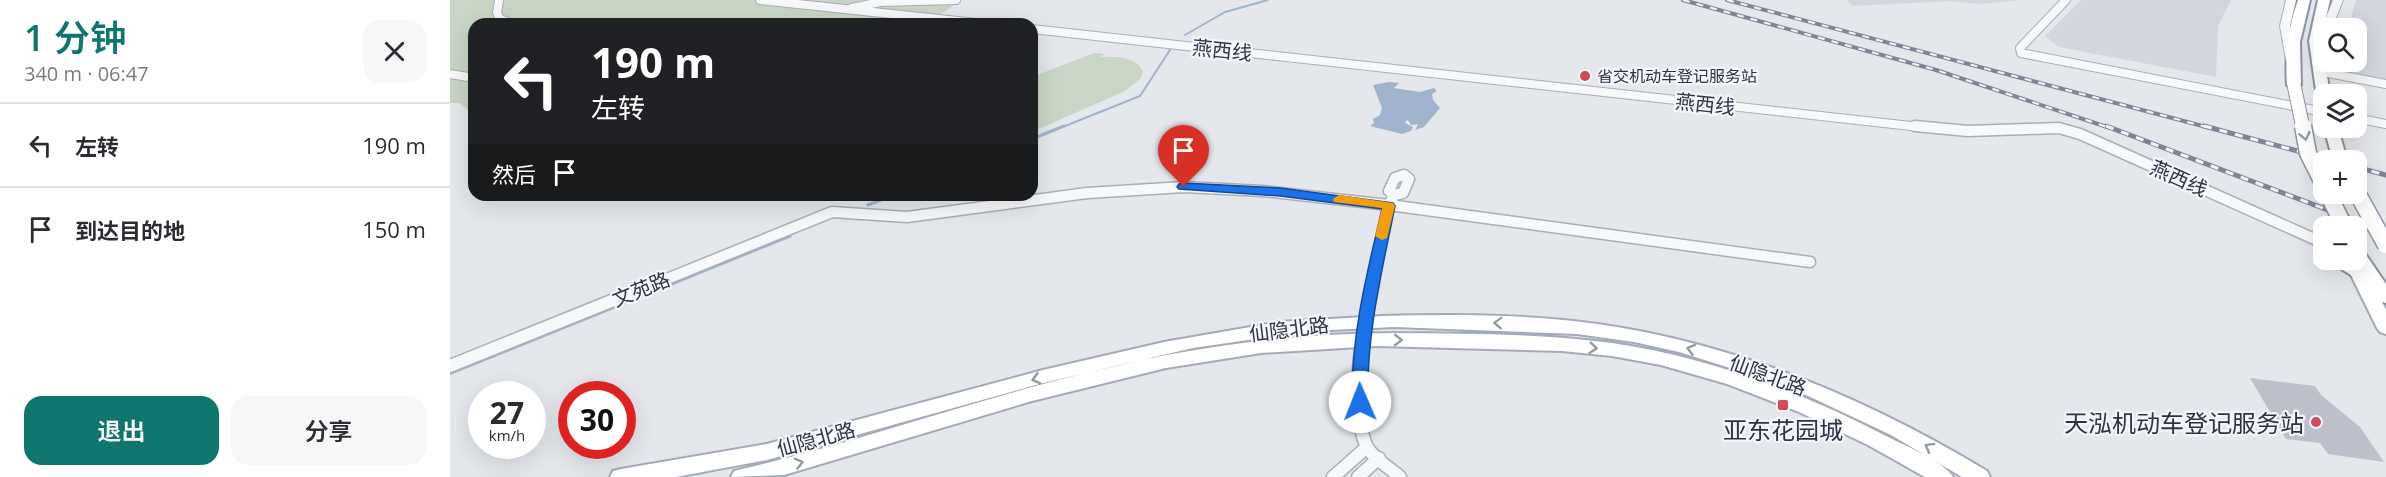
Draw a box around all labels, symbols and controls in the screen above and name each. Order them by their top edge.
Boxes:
text: 1 分钟 [24,13,126,62]
map controls [2313,18,2367,270]
button: search [2313,18,2367,72]
button: close [363,20,426,83]
text: 190 m [591,33,715,90]
street label: 燕西线 [1191,33,1253,67]
icon: left [492,42,570,120]
text: 340 m · 06:47 [24,60,149,87]
place label: 省交机动车登记服务站 [1597,65,1757,87]
marker: 省交机动车登记服务站 [1578,69,1592,83]
button: layers [2313,84,2367,138]
street label: 燕西线 [1674,87,1736,121]
text: 左转 [591,89,645,126]
pin [1158,125,1209,187]
icon: left [24,129,57,162]
text: 190 m [362,130,426,160]
text: 左转 [75,131,119,161]
one-way arrow [2298,131,2311,141]
icon: arrive [1167,134,1200,167]
button: + [2313,150,2367,204]
street label: 燕西线 [2146,153,2212,203]
icon: arrive [548,156,581,189]
text: 然后 [492,159,536,189]
icon: arrive [24,213,57,246]
text: 150 m [362,214,426,244]
text: 到达目的地 [75,215,185,245]
button: − [2313,216,2367,270]
street label: 文苑路 [608,265,674,313]
street label: 仙隐北路 [1248,311,1330,347]
one-way arrow [1494,317,1503,330]
one-way arrow [1394,334,1403,346]
one-way arrow [1588,341,1597,354]
one-way arrow [1686,344,1696,357]
street label: 仙隐北路 [1726,349,1810,401]
position arrow [1328,370,1392,434]
one-way arrow [1031,371,1041,384]
speed limit sign: 30 [558,381,636,459]
text: 27 [490,392,524,433]
button: 退出 [24,396,219,465]
button: 分享 [231,396,426,465]
marker: 亚东花园城 [1776,398,1790,412]
place label: 天泓机动车登记服务站 [2064,406,2304,439]
place label: 亚东花园城 [1723,413,1843,446]
marker: 天泓机动车登记服务站 [2309,415,2323,429]
street label: 仙隐北路 [774,416,858,462]
text: km/h [489,425,525,445]
one-way arrow [1925,443,1935,454]
one-way arrow [793,458,803,471]

